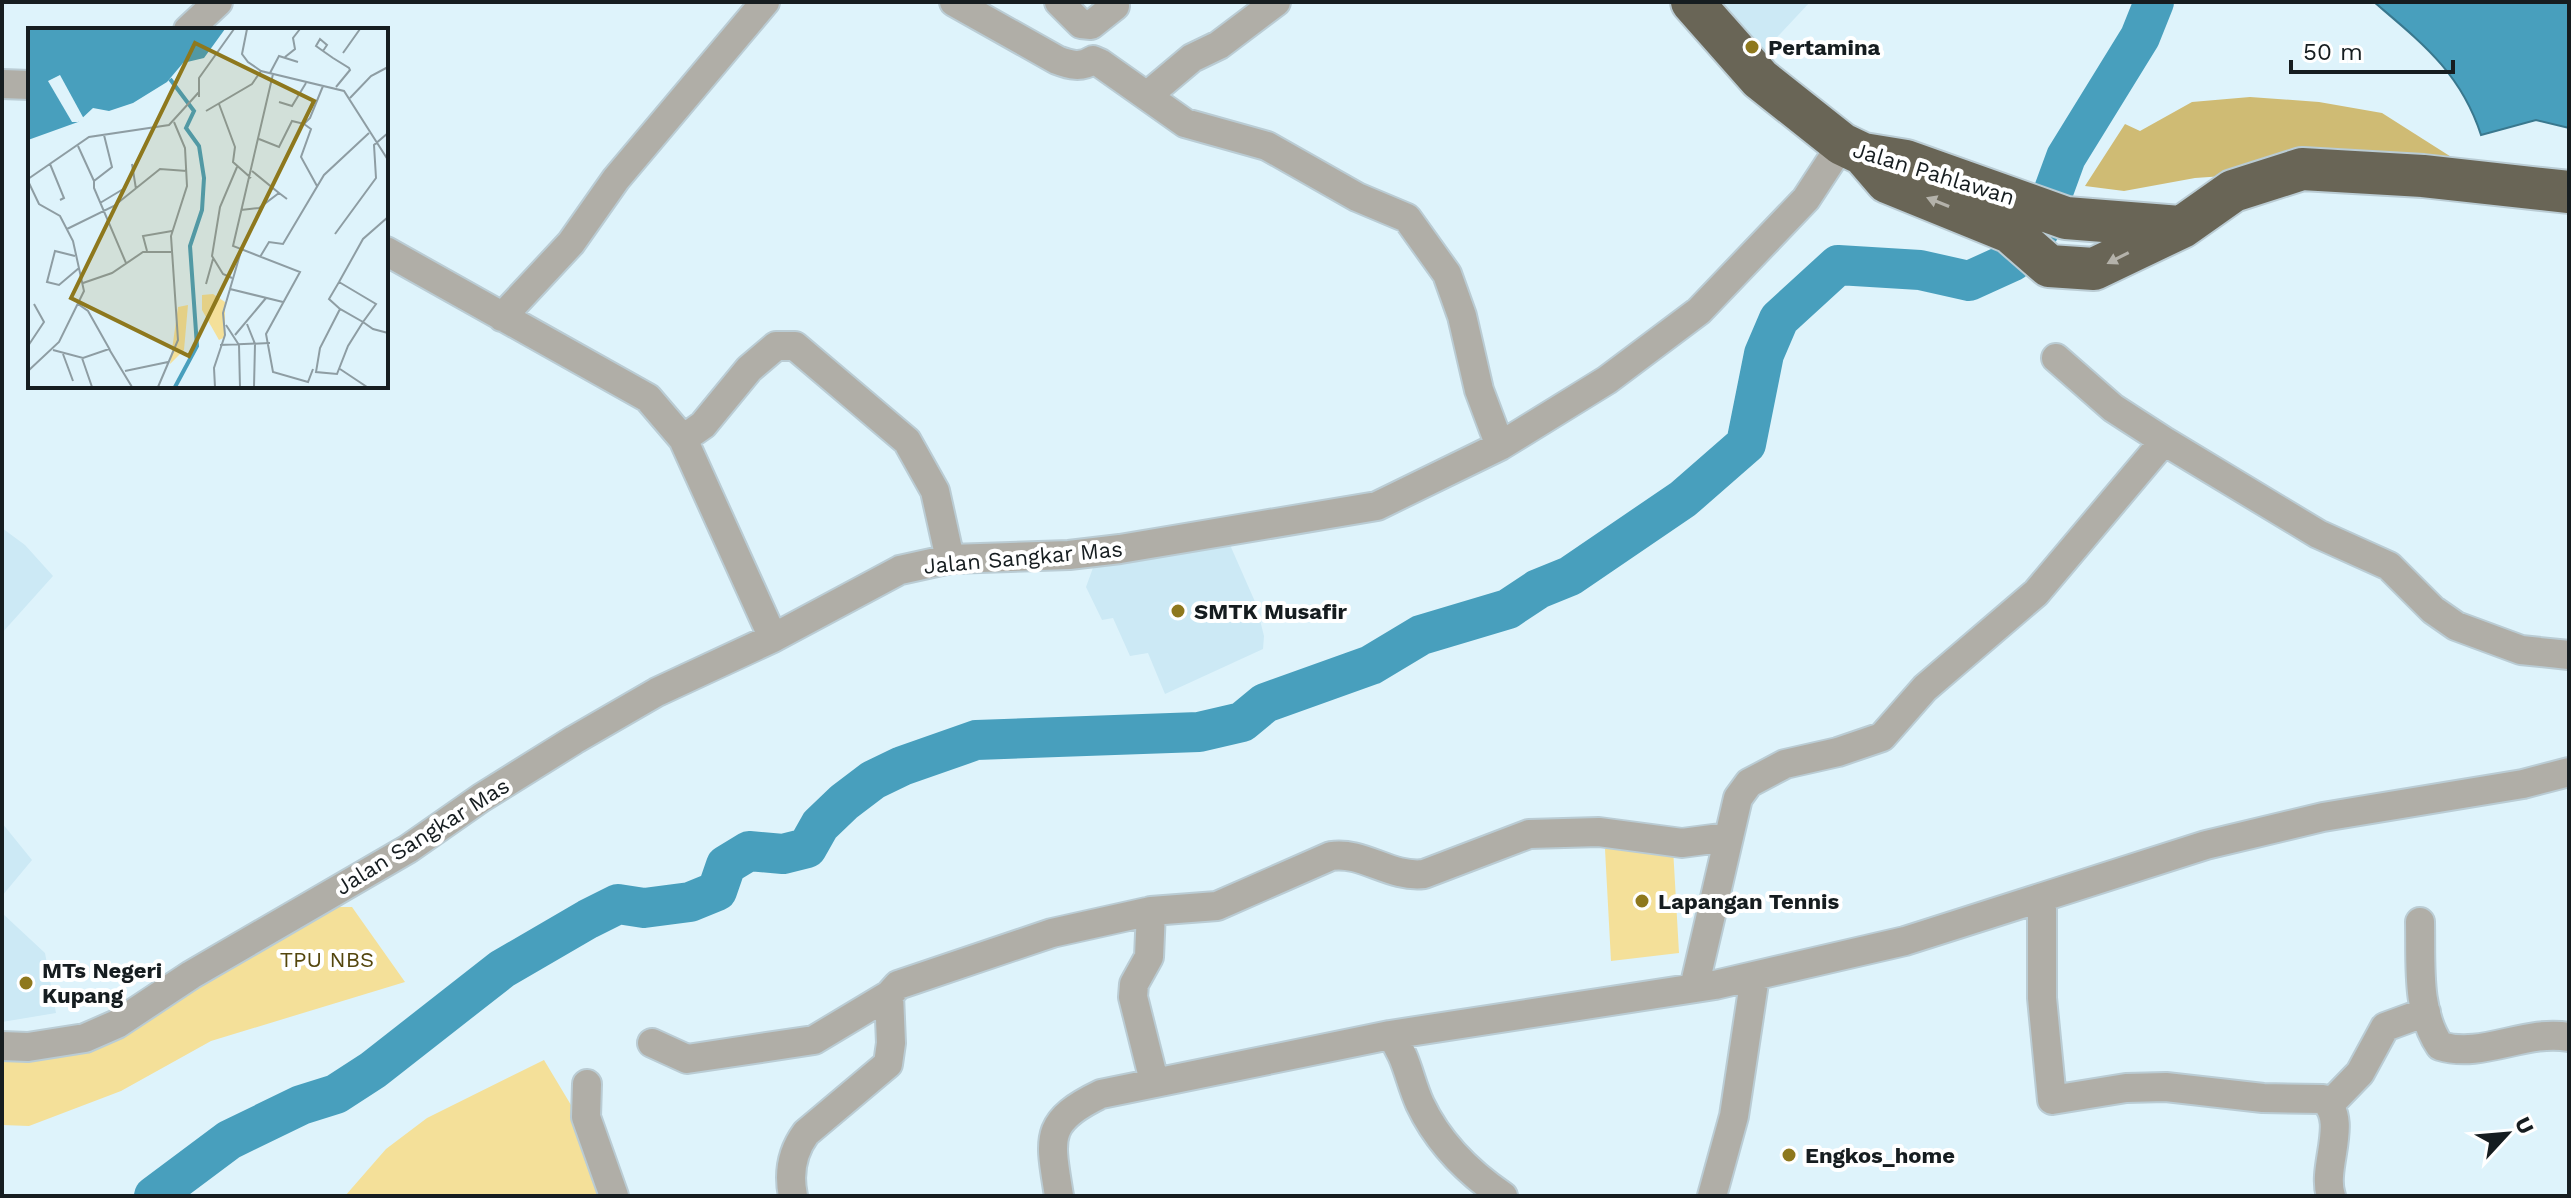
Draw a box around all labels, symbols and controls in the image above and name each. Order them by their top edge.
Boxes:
scale bar [2291,24,2453,74]
inset map [28,28,388,388]
place label: Pertamina [1768,35,1881,60]
marker: Pertamina [1743,38,1761,56]
text: 50 m [2303,38,2363,66]
street label: Jalan Pahlawan [1850,137,2018,210]
one-way arrow [1926,195,1950,208]
one-way arrow [2106,251,2129,265]
street label: Jalan Sangkar Mas [922,536,1124,579]
place label: SMTK Musafir [1194,599,1348,624]
marker: SMTK Musafir [1169,602,1187,620]
street label: Jalan Sangkar Mas [331,773,514,900]
place label: Lapangan Tennis [1658,889,1839,914]
marker: Lapangan Tennis [1633,892,1651,910]
park label: TPU NBS [280,947,374,972]
place label: MTs Negeri Kupang [42,958,162,1008]
marker: MTs Negeri Kupang [17,974,35,992]
north arrow [2467,1094,2547,1174]
text: U [2510,1113,2539,1138]
place label: Engkos_home [1805,1143,1955,1168]
marker: Engkos_home [1780,1146,1798,1164]

